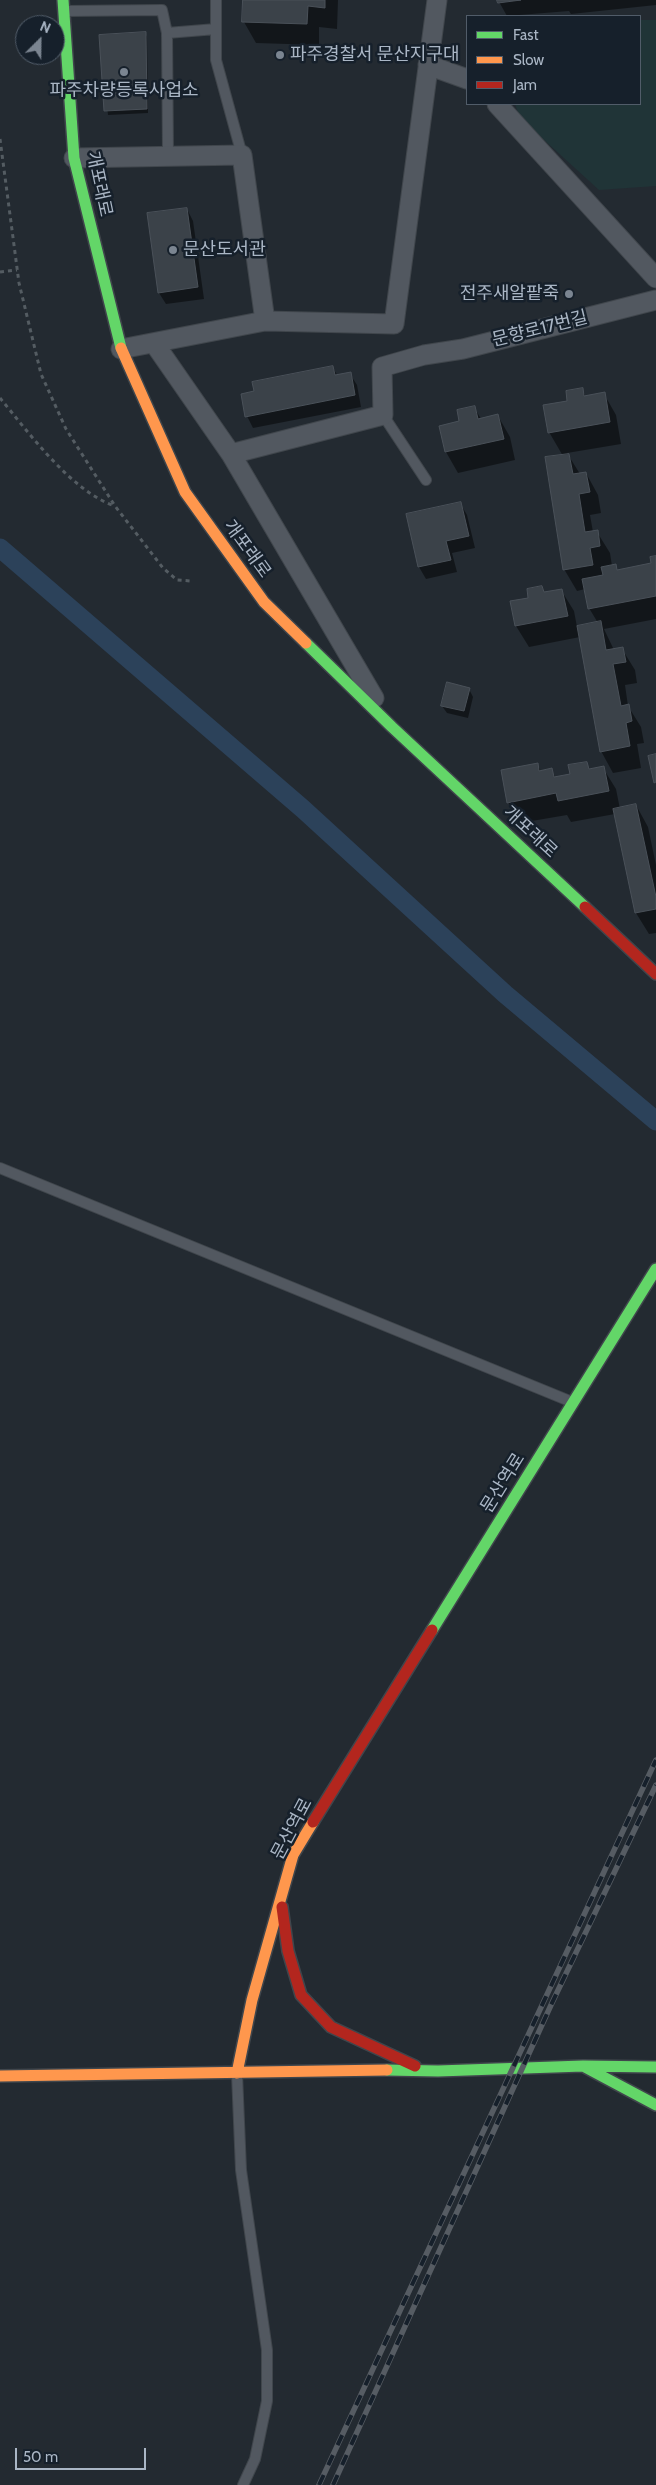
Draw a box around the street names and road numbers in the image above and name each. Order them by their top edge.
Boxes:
street label: 개포래로 [82,149,116,219]
street label: 문향로17번길 [490,307,590,351]
street label: 개포래로 [219,516,275,582]
street label: 개포래로 [498,802,562,862]
street label: 문산역로 [476,1449,530,1517]
street label: 문산역로 [267,1795,317,1863]

